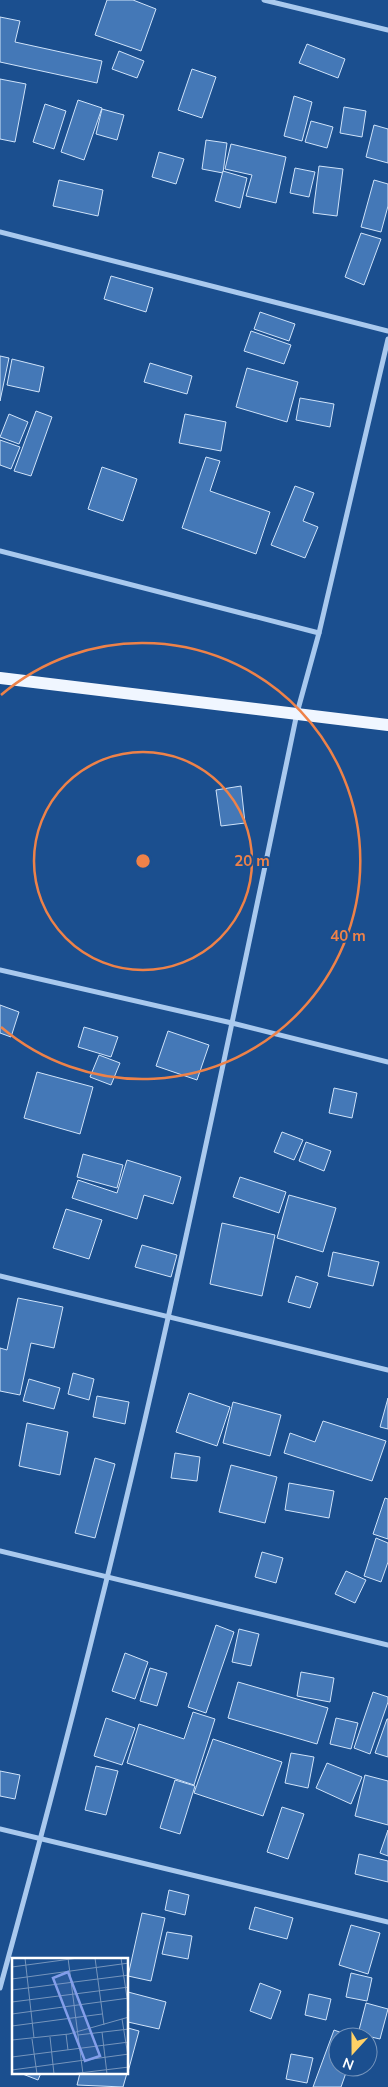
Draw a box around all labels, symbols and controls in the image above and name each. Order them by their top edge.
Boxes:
text: 20 m [234,851,270,870]
centre of rings [134,852,152,870]
text: 40 m [330,926,366,945]
inset map [12,1958,129,2074]
north arrow [328,2027,378,2077]
text: N [340,2054,357,2074]

